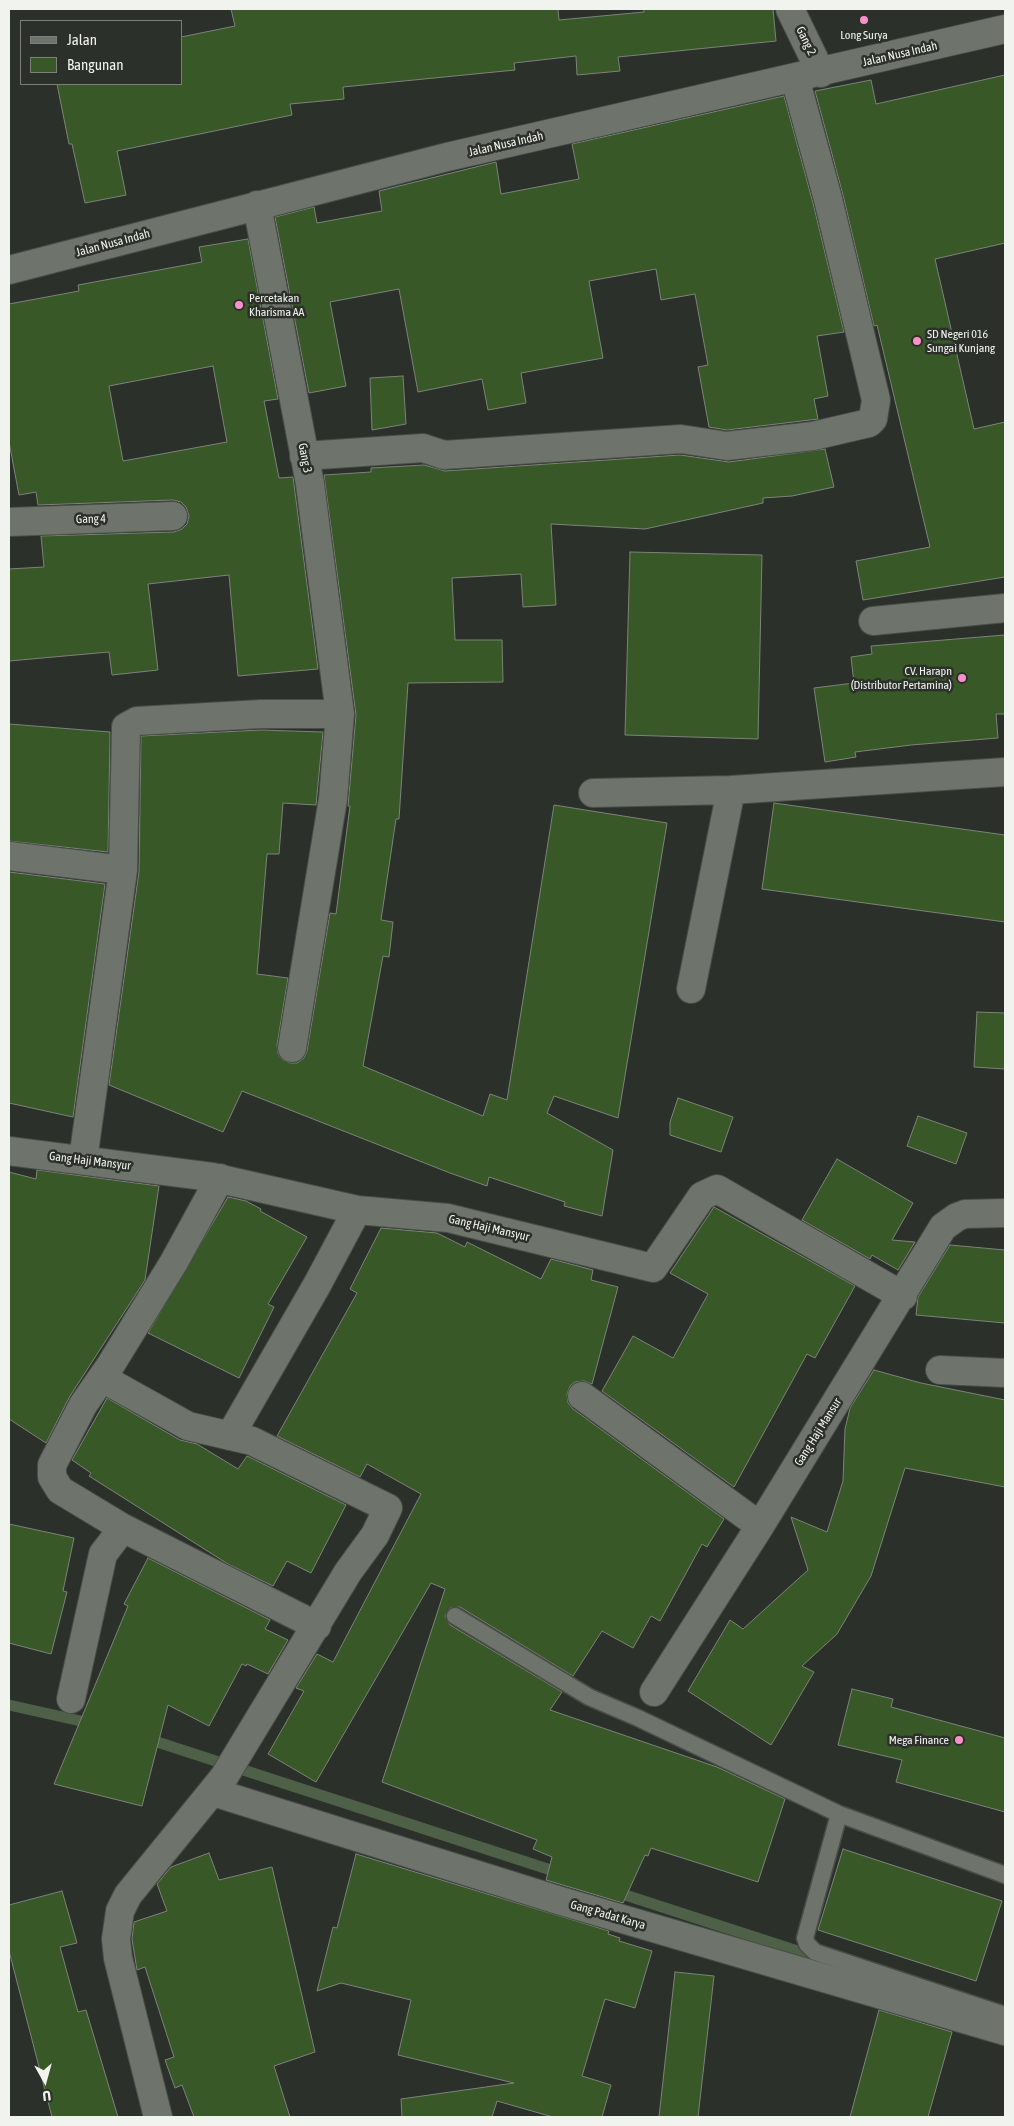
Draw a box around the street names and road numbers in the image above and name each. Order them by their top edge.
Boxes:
street label: Gang 2 [793,24,819,58]
street label: Jalan Nusa Indah [861,38,939,70]
street label: Jalan Nusa Indah [467,128,545,160]
street label: Jalan Nusa Indah [74,226,152,260]
street label: Gang 3 [295,442,315,474]
street label: Gang 4 [76,511,106,527]
street label: Gang Haji Mansyur [48,1149,132,1173]
street label: Gang Haji Mansyur [447,1212,531,1244]
street label: Gang Haji Mansur [791,1395,845,1469]
street label: Gang Padat Karya [569,1897,647,1933]

